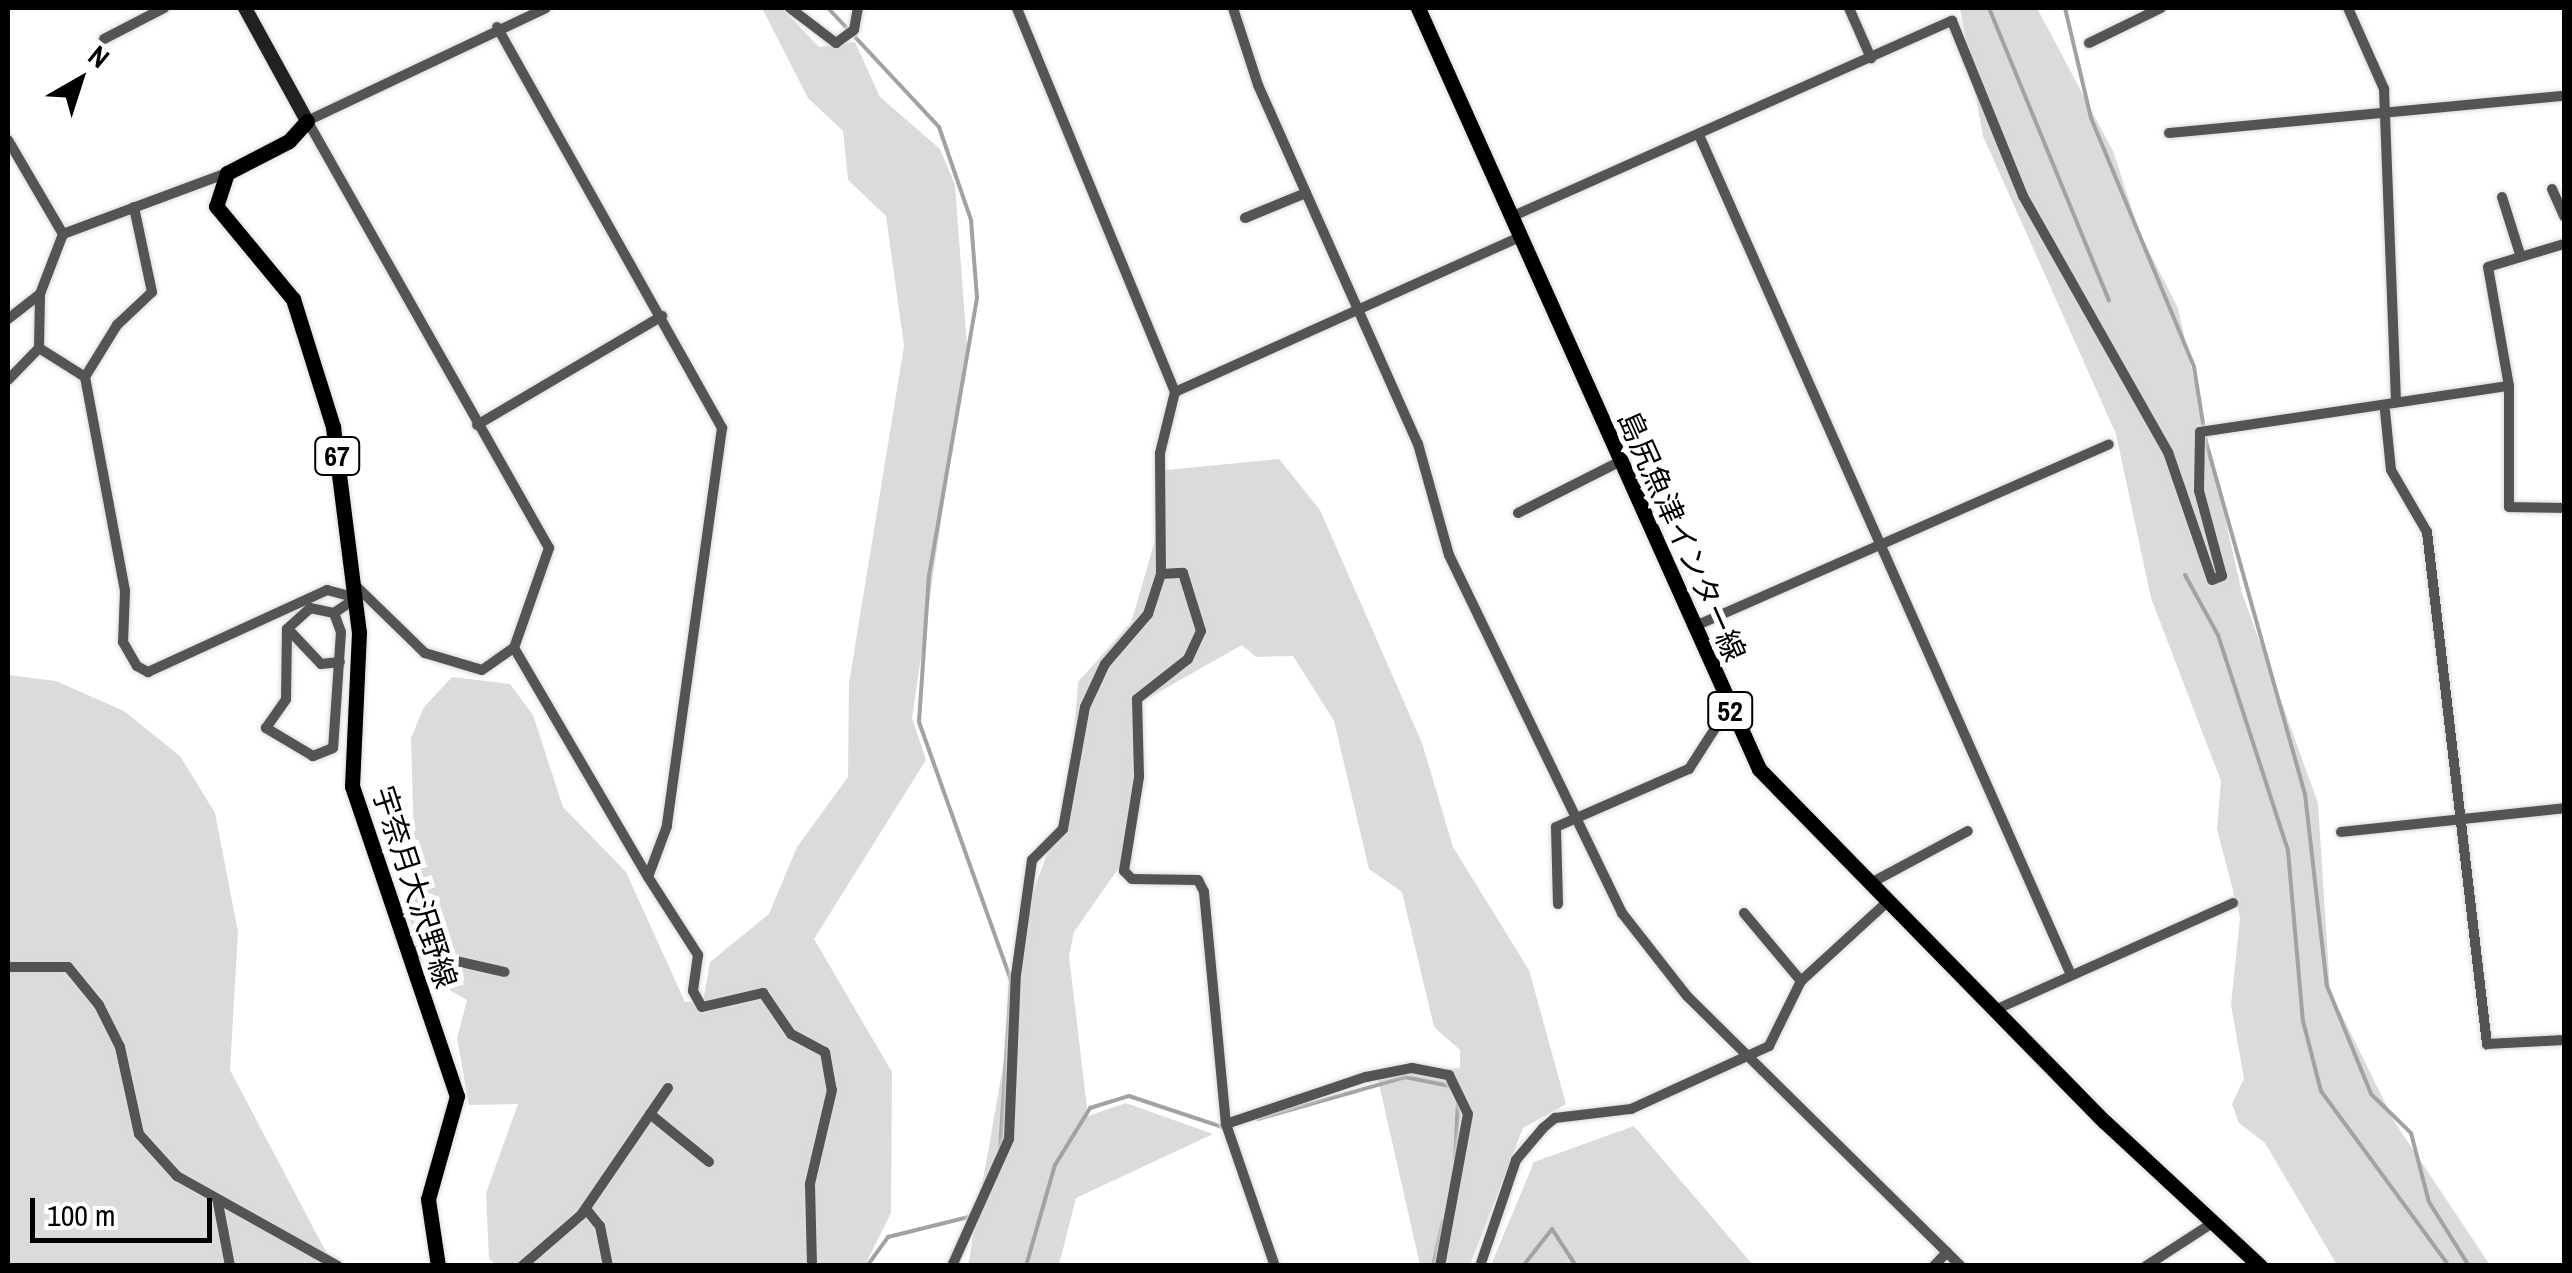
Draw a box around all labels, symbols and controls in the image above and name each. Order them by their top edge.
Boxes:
north arrow [30,30,130,130]
text: N [80,37,117,77]
street label: 島尻魚津インター線 [1611,405,1753,667]
road number: 67 [312,433,362,479]
road number: 52 [1705,688,1755,734]
street label: 宇奈月大沢野線 [365,782,465,992]
scale bar [35,1178,218,1240]
text: 100 m [47,1195,115,1235]

